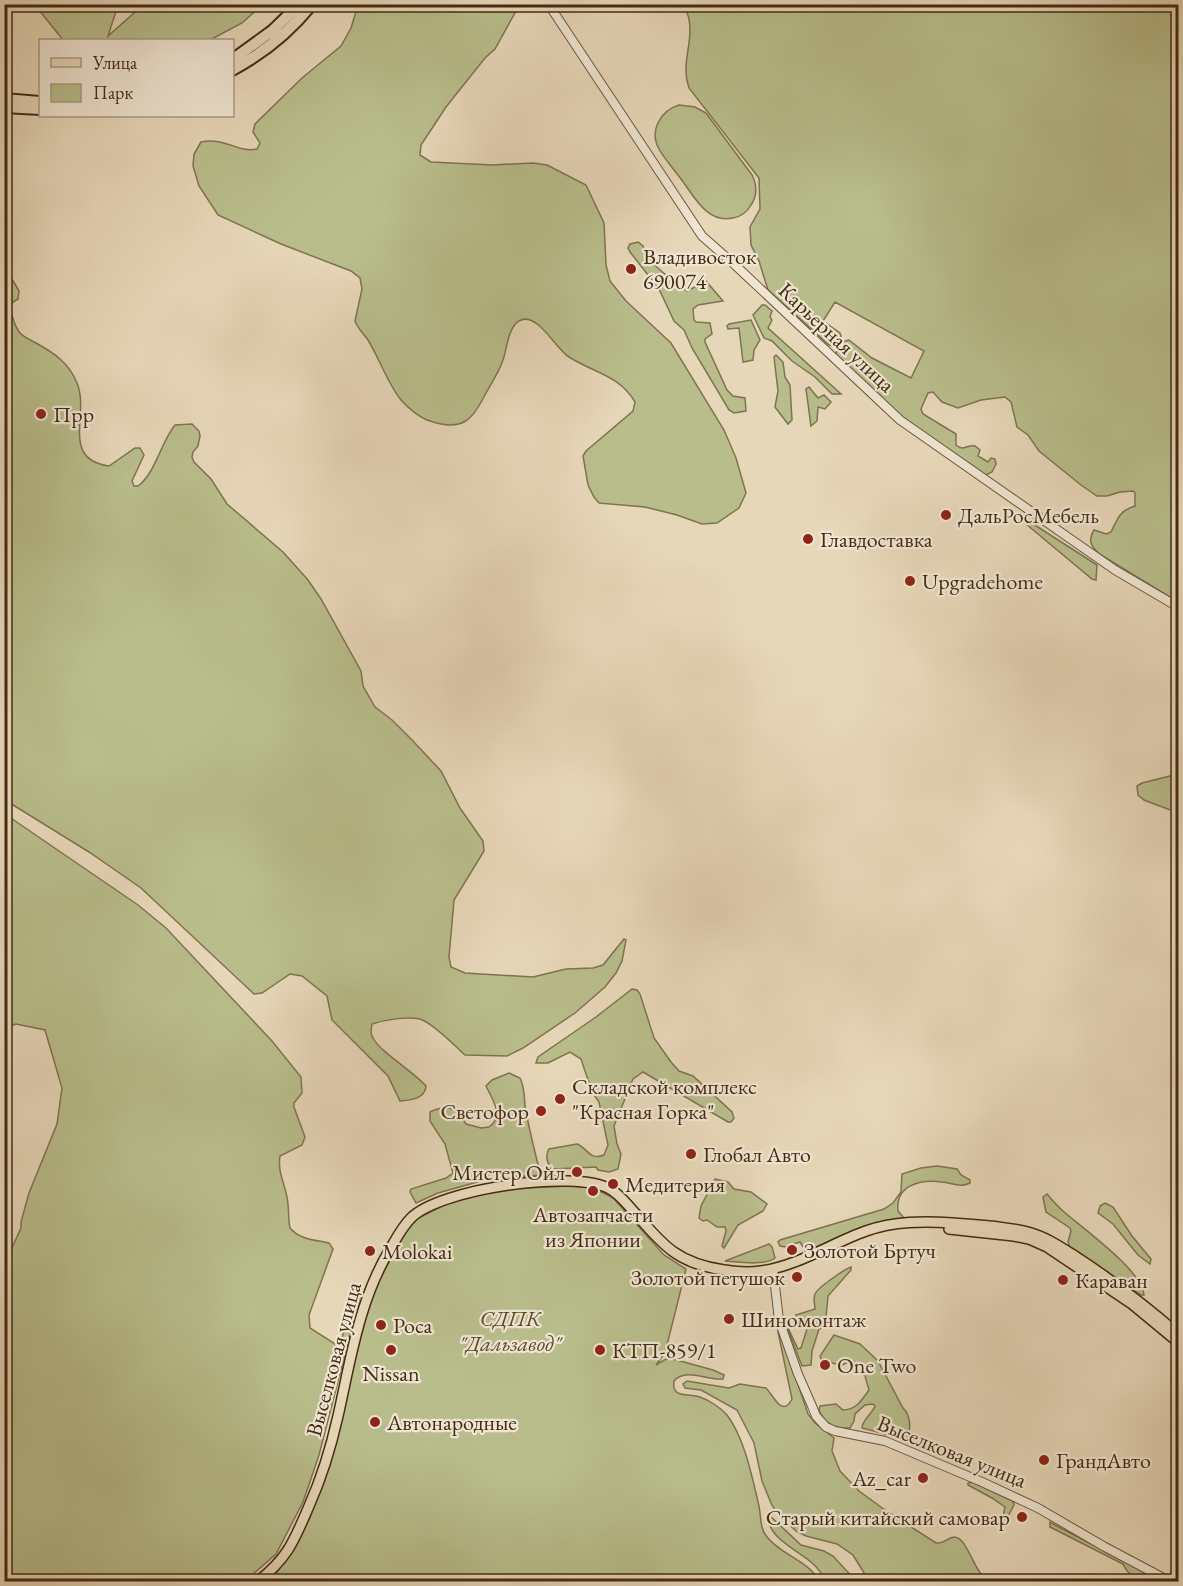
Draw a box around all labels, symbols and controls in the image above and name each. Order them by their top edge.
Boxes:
legend [39,39,234,117]
text: Улица [92,51,138,74]
text: Парк [93,81,133,104]
place label: Владивосток 690074 [643,242,757,296]
marker: Владивосток 690074 [624,262,638,276]
street label: Карьерная улица [772,276,901,399]
place label: Прр [53,400,94,429]
marker: Прр [34,407,48,421]
place label: ДальРосМебель [958,501,1099,530]
marker: ДальРосМебель [939,508,953,522]
place label: Главдоставка [820,525,933,554]
marker: Главдоставка [801,532,815,546]
place label: Upgradehome [922,567,1043,596]
marker: Upgradehome [903,574,917,588]
place label: Складской комплекс "Красная Горка" [572,1072,757,1126]
marker: Складской комплекс "Красная Горка" [553,1092,567,1106]
place label: Светофор [440,1097,529,1126]
marker: Светофор [534,1104,548,1118]
place label: Глобал Авто [703,1140,811,1169]
marker: Глобал Авто [684,1147,698,1161]
place label: Мистер Ойл [452,1158,565,1187]
marker: Мистер Ойл [570,1165,584,1179]
place label: Медитерия [625,1170,725,1199]
marker: Медитерия [606,1177,620,1191]
marker: Автозапчасти из Японии [586,1184,600,1198]
place label: Автозапчасти из Японии [532,1200,654,1254]
place label: Золотой Бртуч [804,1236,936,1265]
place label: Molokai [382,1237,452,1266]
marker: Золотой Бртуч [785,1243,799,1257]
marker: Molokai [363,1244,377,1258]
place label: Золотой петушок [631,1263,785,1292]
place label: Караван [1075,1266,1148,1295]
marker: Золотой петушок [790,1270,804,1284]
marker: Караван [1056,1273,1070,1287]
street label: Выселковая улица [299,1279,368,1440]
park label: СДПК "Дальзавод" [459,1304,564,1358]
place label: Шиномонтаж [741,1305,867,1334]
place label: Роса [393,1311,433,1340]
marker: Шиномонтаж [722,1312,736,1326]
marker: Роса [374,1318,388,1332]
place label: КТП-859/1 [612,1336,717,1365]
marker: Nissan [384,1343,398,1357]
marker: КТП-859/1 [593,1343,607,1357]
place label: One Two [837,1351,916,1380]
marker: One Two [818,1358,832,1372]
place label: Nissan [362,1359,420,1388]
place label: Автонародные [386,1408,517,1437]
street label: Выселковая улица [873,1408,1031,1495]
marker: Автонародные [368,1415,382,1429]
place label: ГрандАвто [1056,1446,1151,1475]
marker: ГрандАвто [1037,1453,1051,1467]
place label: Az_car [851,1464,912,1493]
marker: Az_car [916,1471,930,1485]
place label: Старый китайский самовар [766,1503,1010,1532]
marker: Старый китайский самовар [1015,1510,1029,1524]

